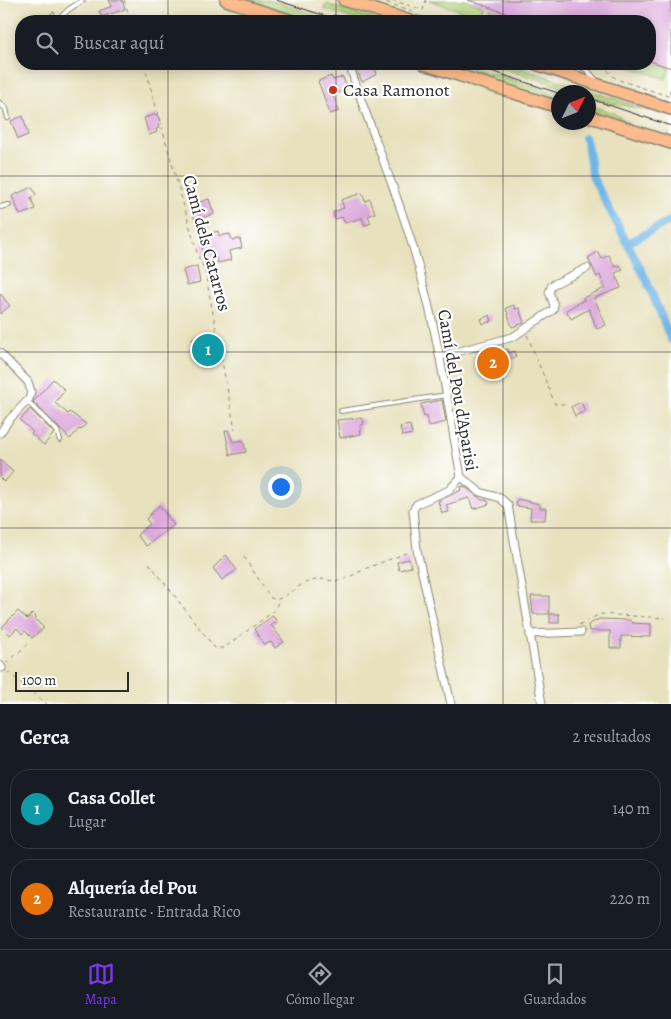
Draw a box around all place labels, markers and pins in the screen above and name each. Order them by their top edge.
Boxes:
place label: Casa Ramonot [343,78,450,102]
marker: Casa Ramonot [327,84,339,96]
pin: 1 [192,331,224,369]
pin: 2 [477,344,509,382]

